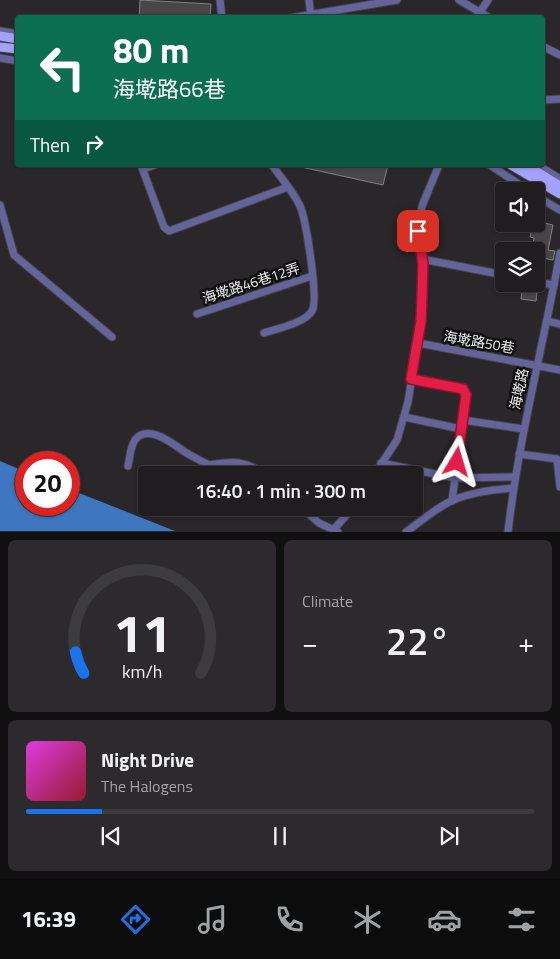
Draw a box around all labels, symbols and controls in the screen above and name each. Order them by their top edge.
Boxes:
text: 80 m [113,23,189,77]
icon: left [30,35,95,100]
text: 海墘路66巷 [113,72,226,106]
text: Then [30,130,70,159]
icon: right [80,130,108,158]
map controls [495,182,545,292]
button: sound [495,182,545,232]
pin [397,210,439,252]
icon: arrive [404,217,432,245]
button: layers [495,242,545,292]
street label: 海墘路46巷12弄 [199,257,302,308]
street label: 海墘路50巷 [442,325,516,358]
street label: 海墘路 [504,366,533,412]
position arrow [430,435,482,487]
speed limit sign: 20 [15,451,80,516]
text: 16:40 · 1 min · 300 m [195,476,366,505]
text: Climate [302,589,353,613]
text: 11 [113,593,171,672]
text: 22° [386,612,450,670]
text: − [302,621,318,664]
text: + [518,621,534,664]
text: km/h [122,658,162,685]
text: Night Drive [101,745,194,774]
text: The Halogens [101,774,193,798]
icon: previous [97,822,125,850]
icon: pause [266,822,294,850]
icon: next [435,822,463,850]
text: 16:39 [21,902,76,936]
icon: directions [118,902,153,937]
icon: music [195,902,230,937]
icon: phone [272,902,307,937]
icon: climate [350,902,385,937]
icon: car [427,902,462,937]
icon: filters [504,902,539,937]

